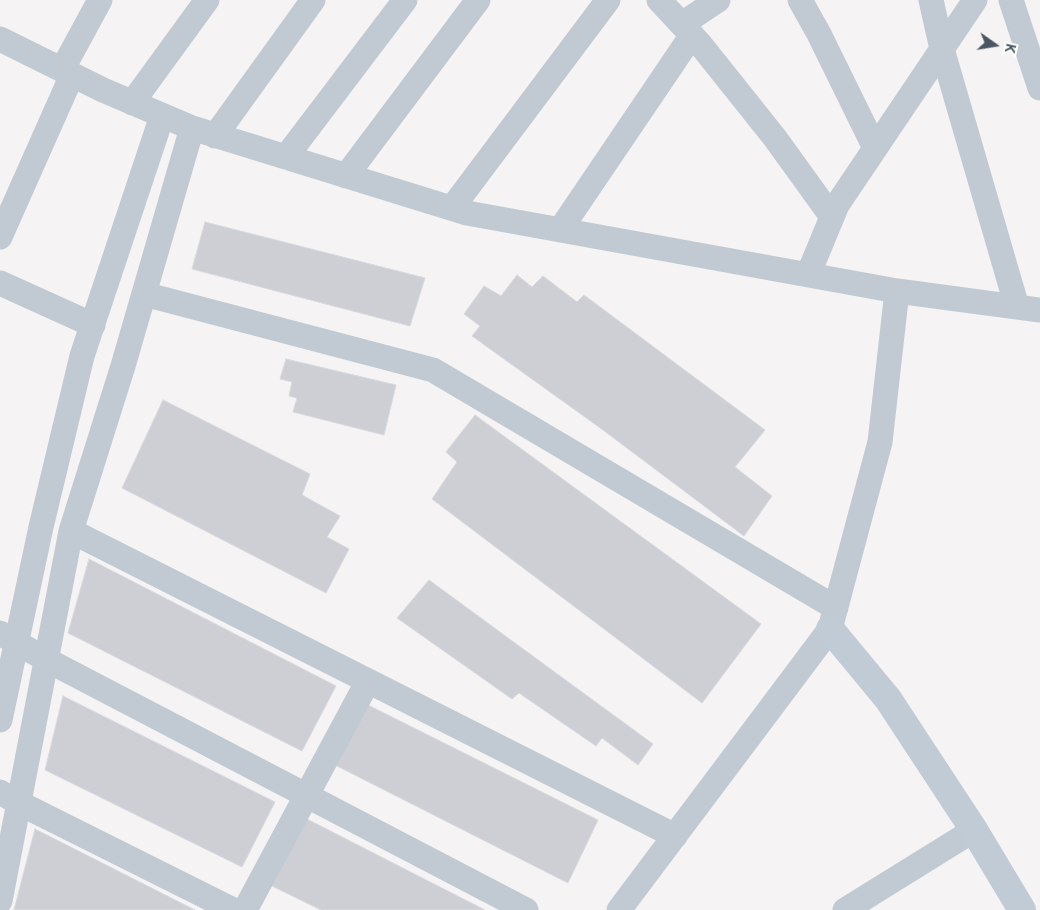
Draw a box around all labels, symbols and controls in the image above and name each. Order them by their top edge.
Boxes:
north arrow [970,20,1020,70]
text: K [1001,42,1019,55]

